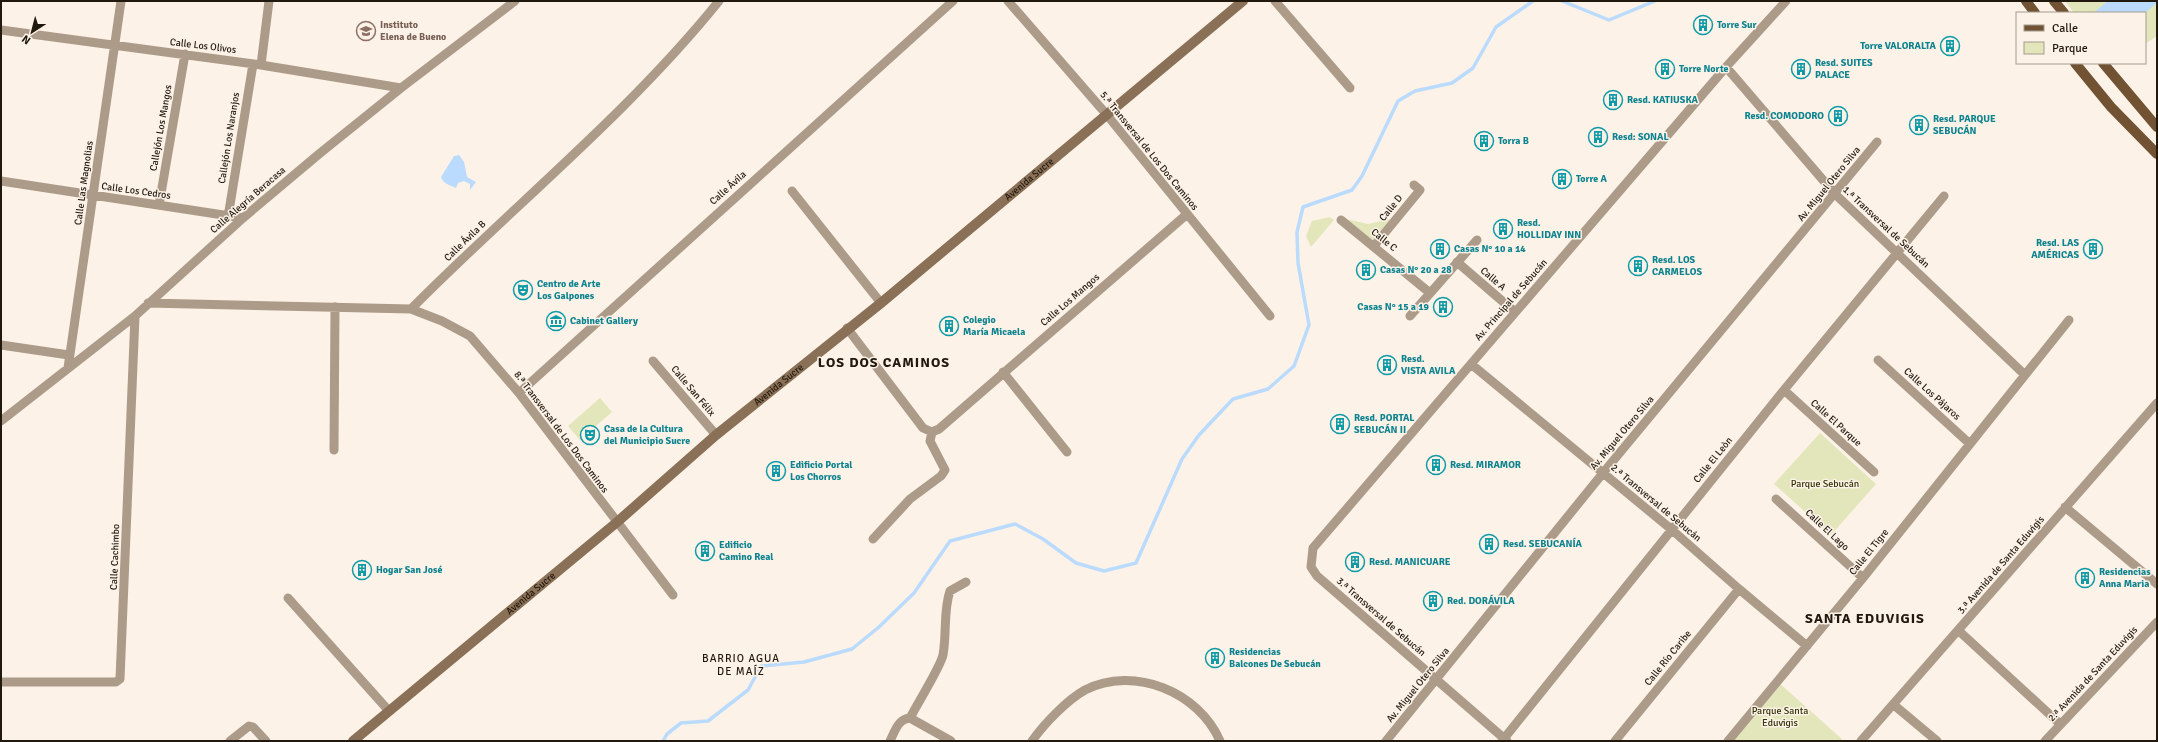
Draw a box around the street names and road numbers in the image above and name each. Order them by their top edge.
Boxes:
street label: Calle Los Olivos [169,36,237,56]
street label: Callejón Los Mangos [147,83,175,172]
street label: 5.ª Transversal de Los Dos Caminos [1097,89,1201,213]
street label: Callejón Los Naranjos [216,91,242,185]
street label: Calle Las Magnolias [72,140,96,226]
street label: Av. Miguel Otero Silva [1795,144,1863,224]
street label: Avenida Sucre [1002,155,1056,203]
street label: Calle Alegría Beracasa [208,164,288,236]
street label: Calle Ávila [707,168,749,208]
street label: Calle Los Cedros [101,180,172,202]
street label: 1.ª Transversal de Sebucán [1840,184,1932,270]
street label: Calle D [1377,192,1405,224]
street label: Calle Ávila B [441,217,488,264]
street label: Calle C [1369,226,1399,254]
street label: Av. Principal de Sebucán [1472,257,1550,343]
street label: Calle A [1478,265,1508,293]
street label: Calle Los Mangos [1038,271,1102,329]
street label: Avenida Sucre [751,361,806,408]
street label: Calle San Félix [668,363,718,419]
street label: Calle Los Pájaros [1901,365,1963,423]
street label: 8.ª Transversal de Los Dos Caminos [511,369,611,496]
street label: Av. Miguel Otero Silva [1587,393,1657,473]
street label: Calle El Parque [1808,397,1864,449]
street label: Calle El Leòn [1691,435,1735,485]
street label: 2.ª Transversal de Sebucán [1608,462,1704,544]
street label: Calle El Lago [1803,507,1851,553]
street label: 3.ª Avenida de Santa Eduvigis [1955,513,2047,616]
street label: Calle Cachimbo [108,524,122,590]
street label: Calle El Tigre [1847,526,1891,578]
street label: Avenida Sucre [504,570,558,617]
street label: 3.ª Transversal de Sebucán [1334,575,1428,659]
street label: 2.ª Avenida de Santa Eduvigis [2046,623,2141,724]
street label: Calle Río Caribe [1642,628,1694,688]
street label: Av. Miguel Otero Silva [1384,645,1452,725]

